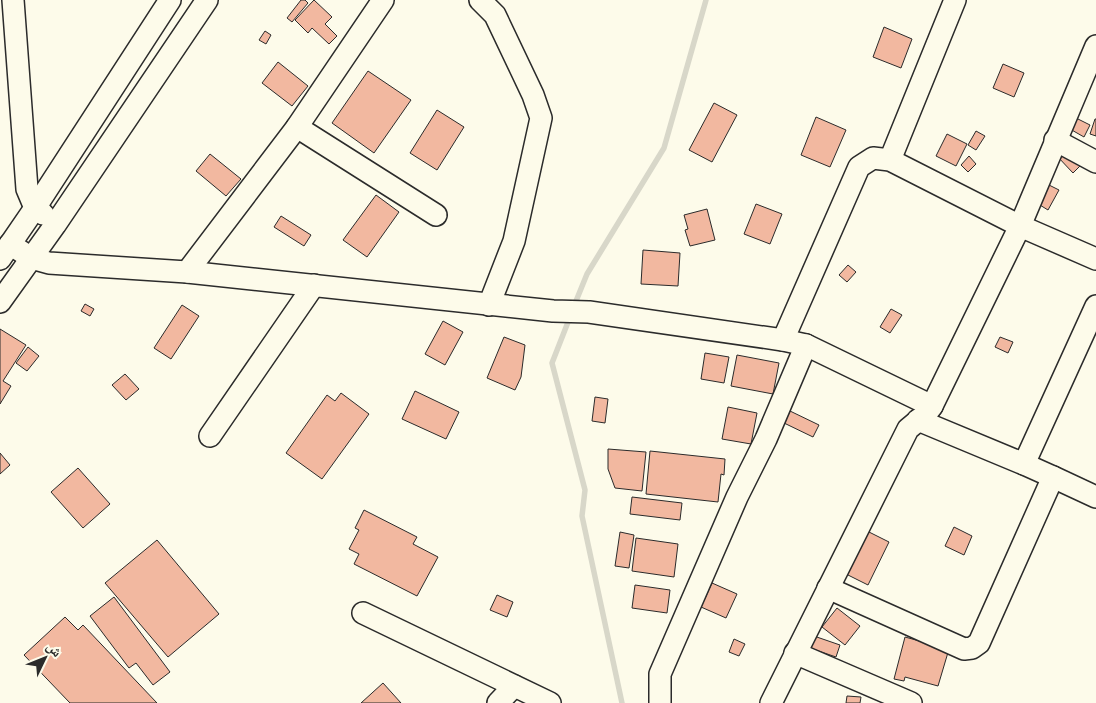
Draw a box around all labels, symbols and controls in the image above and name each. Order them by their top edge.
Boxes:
north arrow [20,633,70,683]
text: ش [42,636,68,661]

